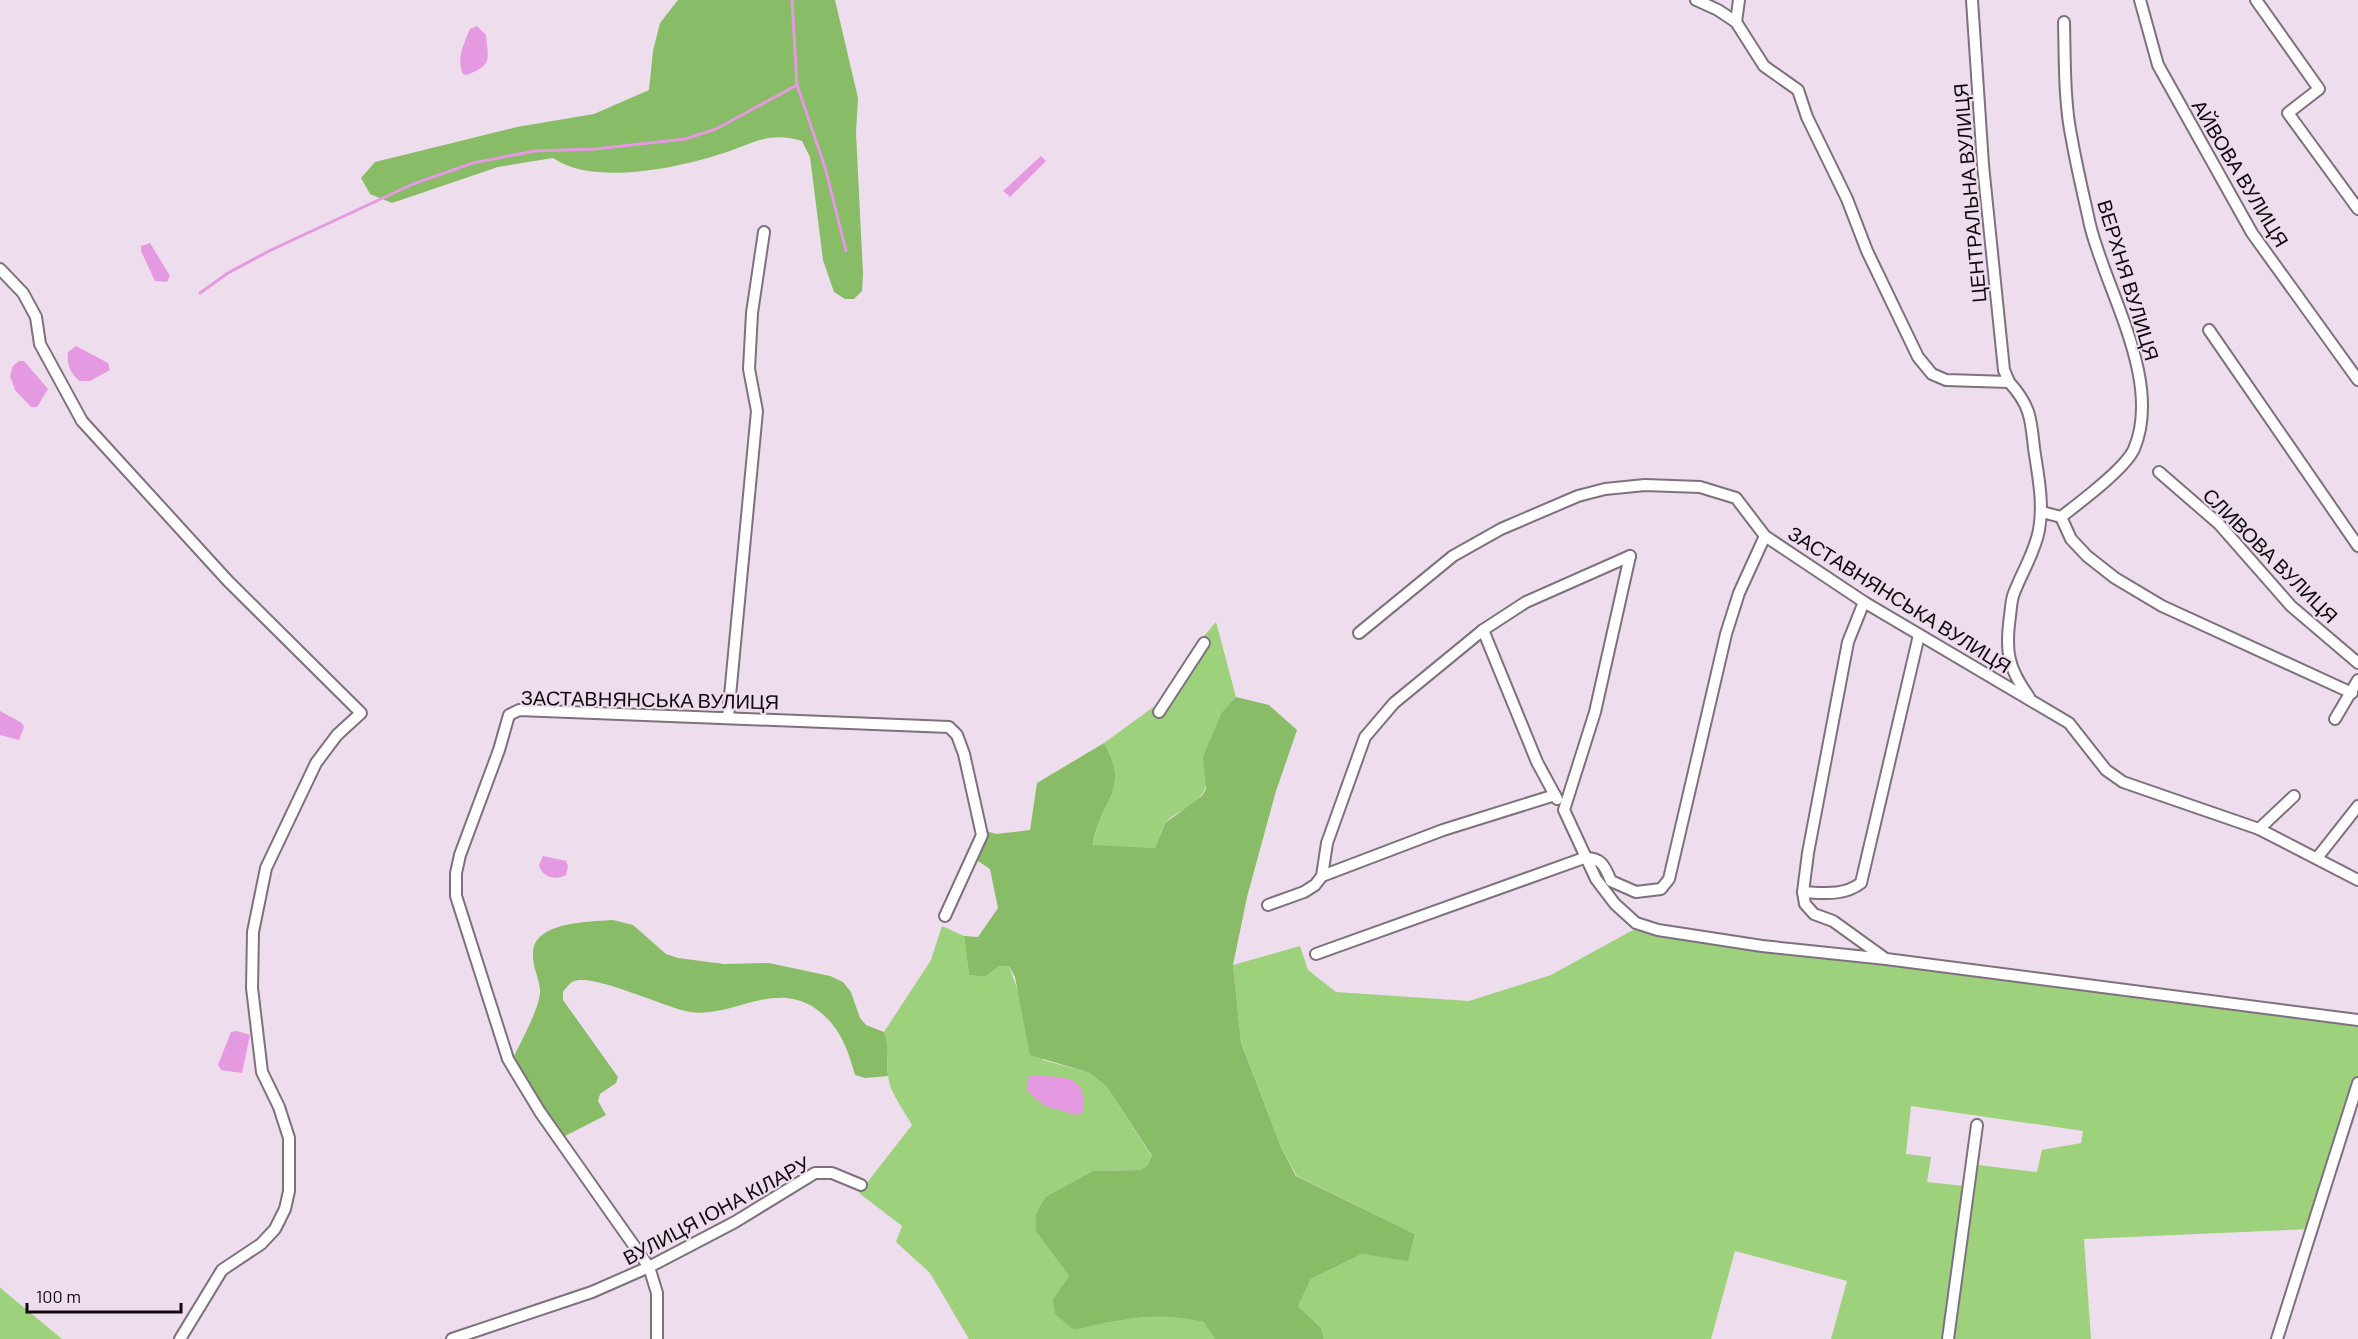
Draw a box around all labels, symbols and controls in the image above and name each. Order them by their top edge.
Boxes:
street label: ЦЕНТРАЛЬНА ВУЛИЦЯ [1947,82,1991,304]
street label: АЙВОВА ВУЛИЦЯ [2188,95,2294,251]
street label: ВЕРХНЯ ВУЛИЦЯ [2093,197,2165,363]
street label: СЛИВОВА ВУЛИЦЯ [2199,483,2343,627]
street label: ЗАСТАВНЯНСЬКА ВУЛИЦЯ [1784,520,2016,678]
street label: ЗАСТАВНЯНСЬКА ВУЛИЦЯ [521,685,779,713]
street label: ВУЛИЦЯ ІОНА КІЛАРУ [619,1151,814,1269]
scale bar [27,1276,182,1314]
text: 100 m [36,1285,81,1307]

